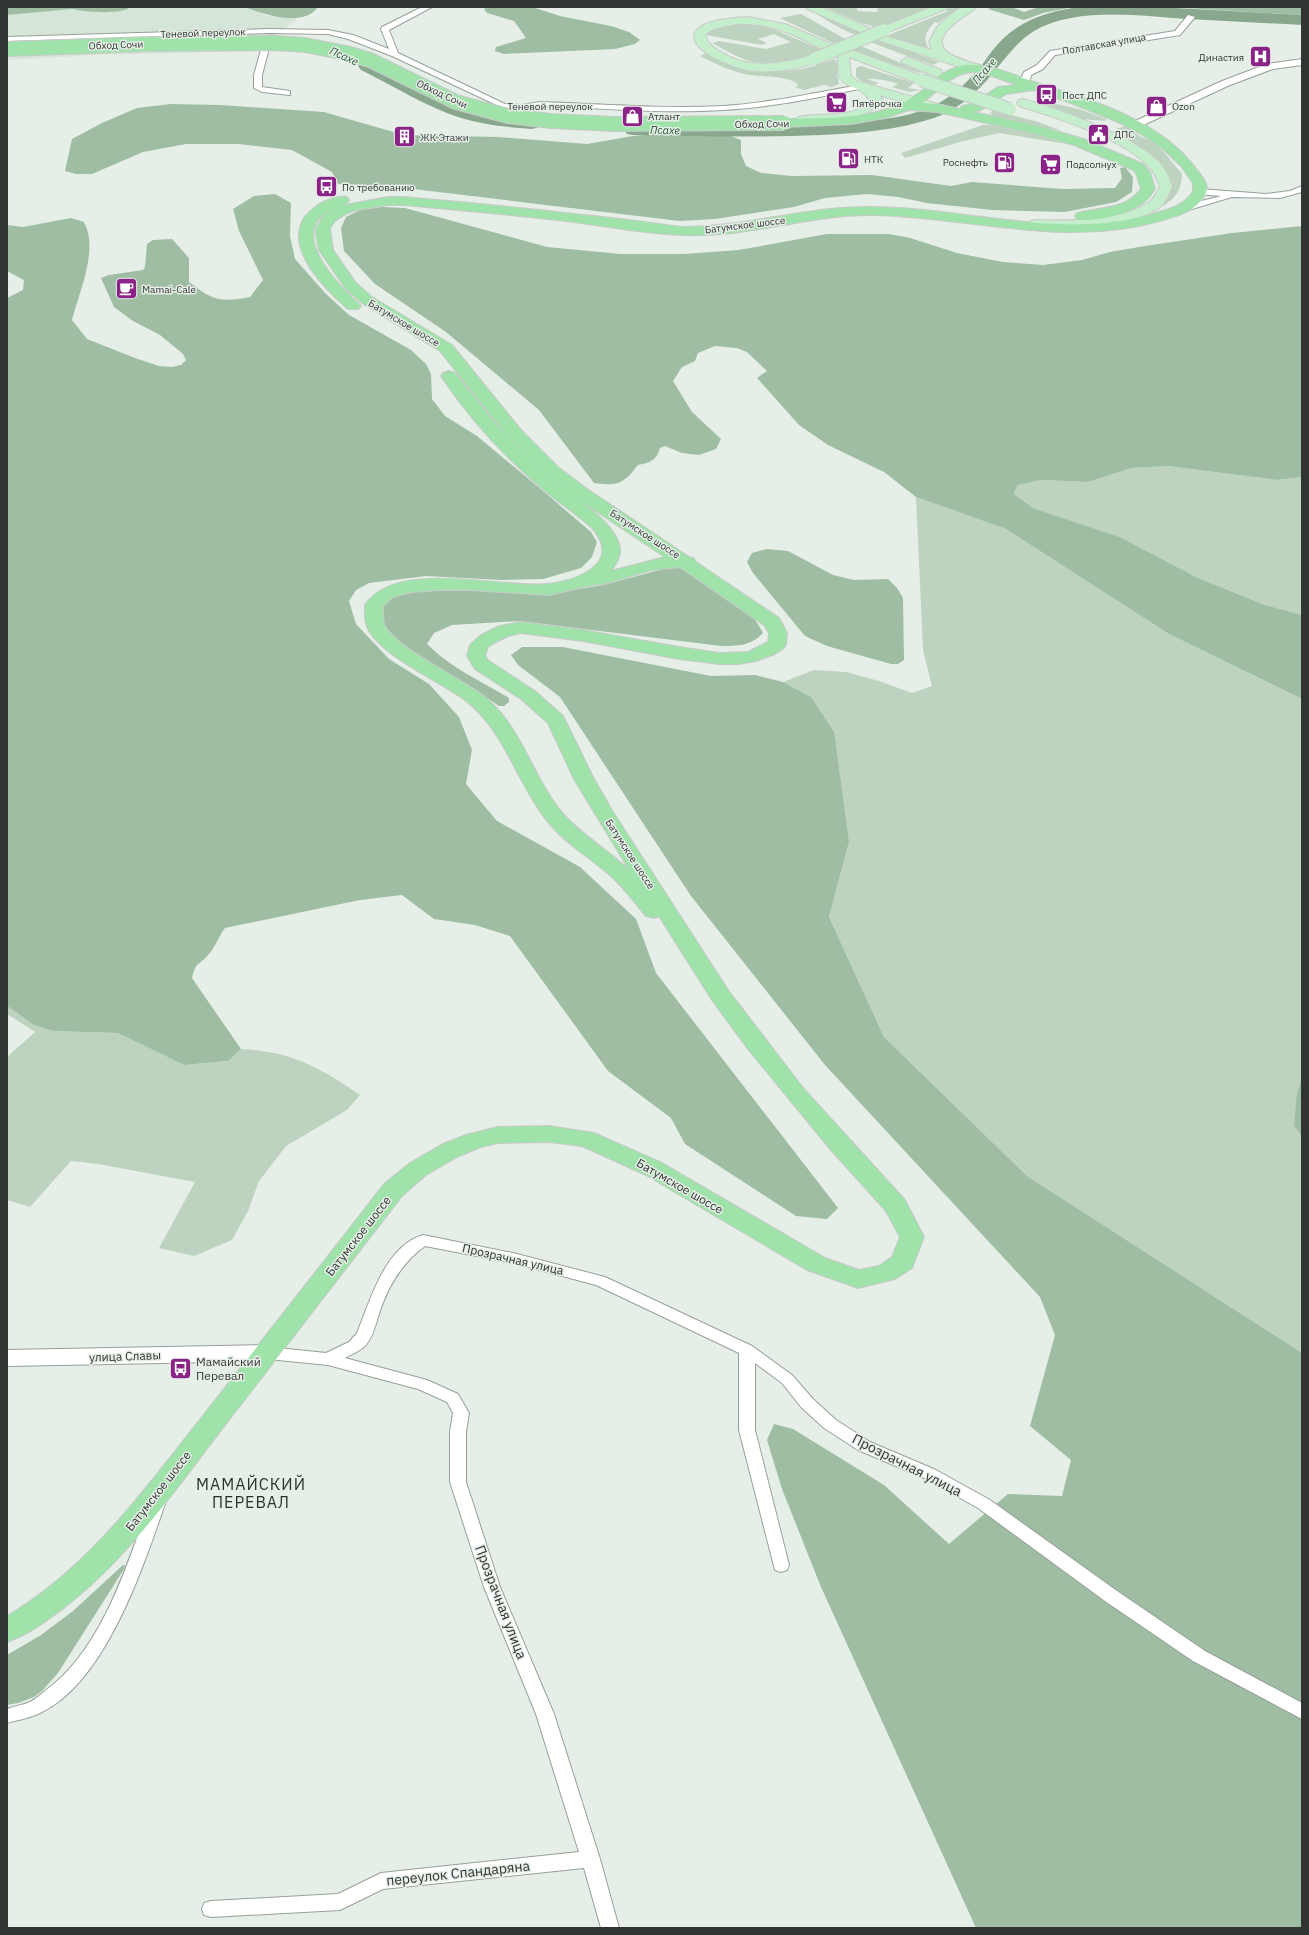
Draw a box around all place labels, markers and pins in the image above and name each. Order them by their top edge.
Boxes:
hospital icon: Династия [1247,44,1273,70]
place label: Династия [1199,51,1244,64]
bus stop icon: Пост ДПС [1034,82,1060,108]
place label: Пост ДПС [1062,89,1107,102]
supermarket icon: Пятёрочка [823,90,849,116]
shop icon: Ozon [1143,93,1169,119]
place label: Пятёрочка [852,97,903,110]
place label: Ozon [1172,100,1195,113]
shop icon: Атлант [619,103,645,129]
place label: Атлант [648,110,680,123]
public building icon: ДПС [1085,121,1111,147]
building icon: ЖК Этажи [392,124,418,150]
place label: ДПС [1114,128,1134,141]
place label: ЖК Этажи [420,131,469,144]
fuel station icon: НТК [836,146,862,172]
fuel station icon: Роснефть [991,149,1017,175]
supermarket icon: Подсолнух [1037,151,1063,177]
place label: НТК [864,153,884,166]
place label: Роснефть [943,156,988,169]
place label: Подсолнух [1066,158,1117,171]
bus stop icon: По требованию [313,174,339,200]
place label: По требованию [342,181,415,194]
cafe icon: Mamai-Cale [114,276,140,302]
place label: Mamai-Cale [142,283,196,296]
place label: Мамайский Перевал [196,1354,261,1383]
bus stop icon: Мамайский Перевал [167,1355,193,1381]

